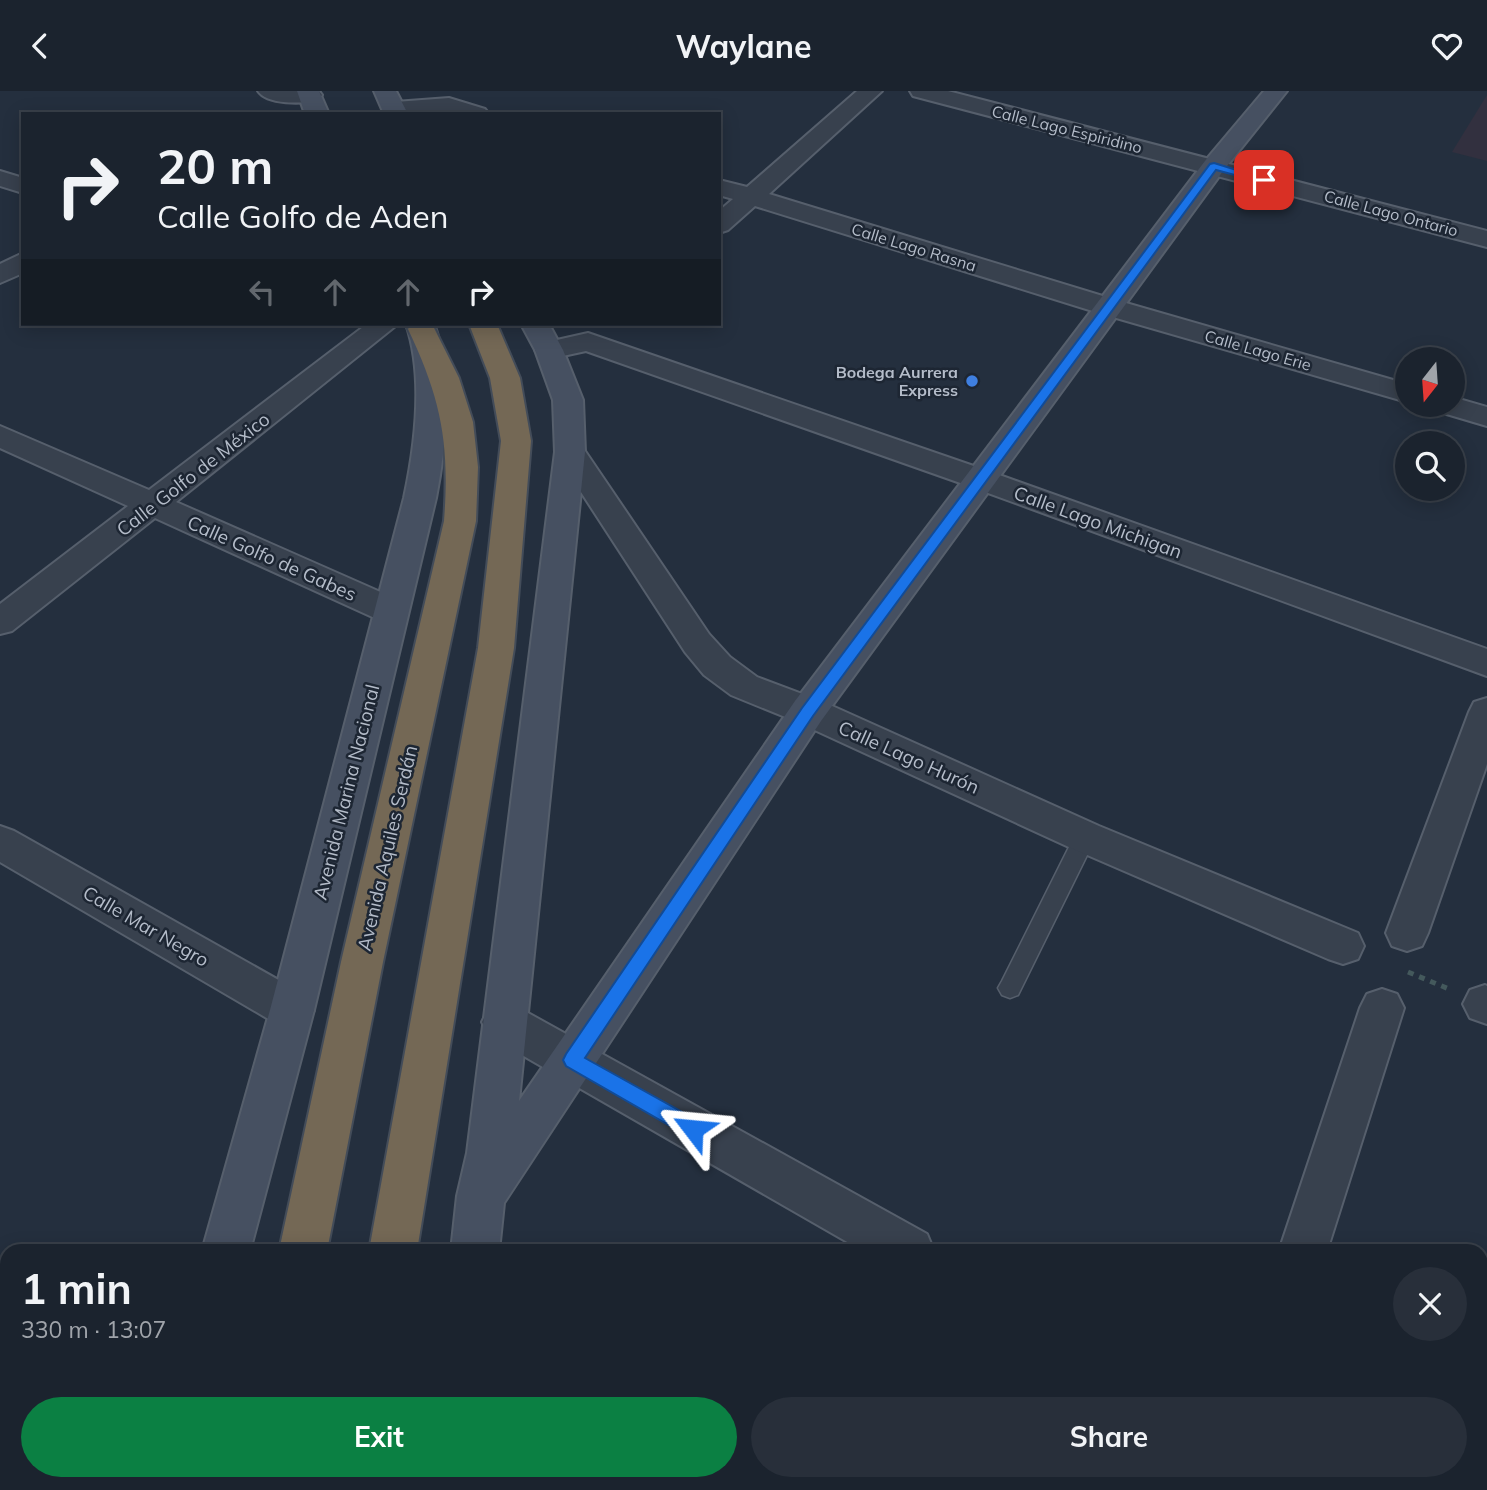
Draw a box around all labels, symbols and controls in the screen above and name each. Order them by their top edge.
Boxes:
text: Waylane [675,26,812,66]
icon: back [21,27,59,65]
icon: heart [1428,27,1466,65]
street label: Calle Lago Espiridino [990,101,1144,157]
text: 20 m [157,135,273,196]
icon: right [42,140,133,231]
pin [1234,150,1294,210]
icon: arrive [1245,161,1283,199]
street label: Calle Lago Ontario [1322,186,1460,240]
text: Calle Golfo de Aden [157,196,449,236]
street label: Calle Lago Rasna [849,218,979,276]
icon: left [243,273,281,311]
icon: ahead [316,273,354,311]
icon: ahead [389,273,427,311]
icon: right [462,273,500,311]
street label: Calle Lago Erie [1202,325,1314,375]
north arrow [1395,347,1465,417]
map controls [1395,347,1465,501]
place label: Bodega Aurrera Express [836,362,958,400]
marker: Bodega Aurrera Express [964,373,980,389]
street label: Calle Golfo de México [112,407,274,541]
button: search [1395,431,1465,501]
street label: Calle Lago Michigan [1011,480,1185,564]
street label: Calle Golfo de Gabes [184,510,360,606]
street label: Avenida Marina Nacional [308,682,384,902]
street label: Calle Lago Hurón [835,715,983,799]
street label: Avenida Aquiles Serdán [352,743,422,953]
street label: Calle Mar Negro [79,880,213,972]
position arrow [656,1092,730,1166]
text: 1 min [21,1262,132,1315]
button: close [1393,1267,1467,1341]
text: 330 m · 13:07 [21,1315,166,1344]
button: Exit [21,1397,737,1477]
button: Share [751,1397,1467,1477]

